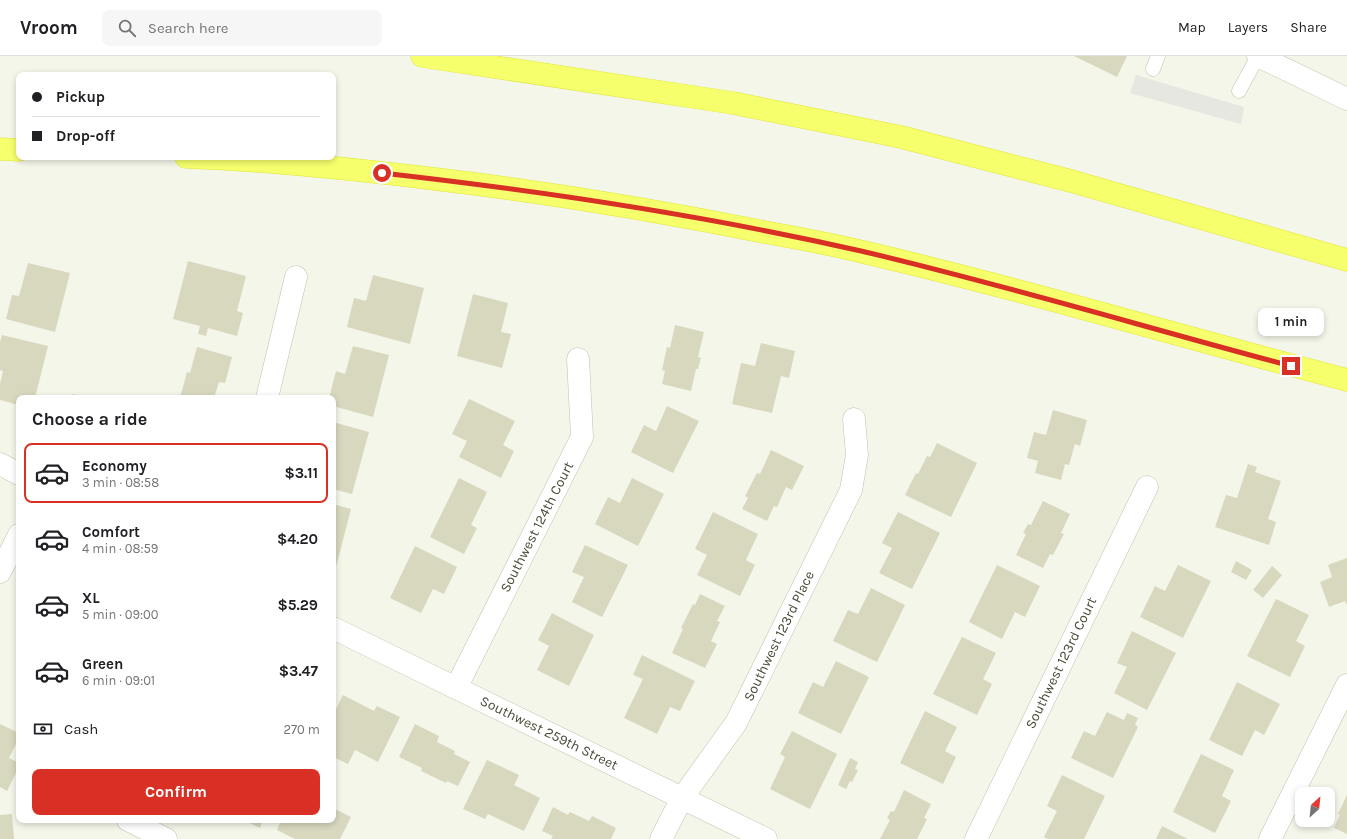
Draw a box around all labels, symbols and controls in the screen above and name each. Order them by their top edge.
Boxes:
search box [102,10,382,46]
text: Vroom [20,17,78,39]
icon: search [116,17,138,39]
text: Search here [148,19,229,37]
text: Map [1178,19,1206,36]
text: Layers [1228,19,1268,36]
text: Share [1290,19,1327,36]
text: Pickup [56,88,105,106]
text: Drop-off [56,127,115,145]
route start [373,164,391,182]
callout: 1 min [1258,308,1324,336]
text: 1 min [1275,314,1307,329]
route end [1282,357,1300,375]
text: Choose a ride [32,408,147,430]
icon: car [34,455,70,491]
text: Economy [82,457,147,475]
street label: Southwest 124th Court [497,459,577,595]
text: $3.11 [284,464,318,482]
text: 3 min · 08:58 [82,475,159,490]
icon: car [34,521,70,557]
text: Comfort [82,523,140,541]
text: $4.20 [277,530,318,548]
text: 4 min · 08:59 [82,541,158,556]
street label: Southwest 123rd Place [740,568,818,704]
icon: car [34,587,70,623]
text: XL [82,589,100,607]
street label: Southwest 123rd Court [1022,594,1100,732]
text: $5.29 [277,596,318,614]
text: 5 min · 09:00 [82,607,159,622]
icon: car [34,653,70,689]
text: Green [82,655,123,673]
text: $3.47 [279,662,318,680]
text: 6 min · 09:01 [82,673,155,688]
street label: Southwest 259th Street [477,692,621,774]
icon: cash [32,718,54,740]
text: Cash [64,720,98,738]
text: 270 m [283,722,320,737]
button: Confirm [32,769,320,815]
north arrow [1295,787,1335,827]
map controls [1295,787,1335,827]

